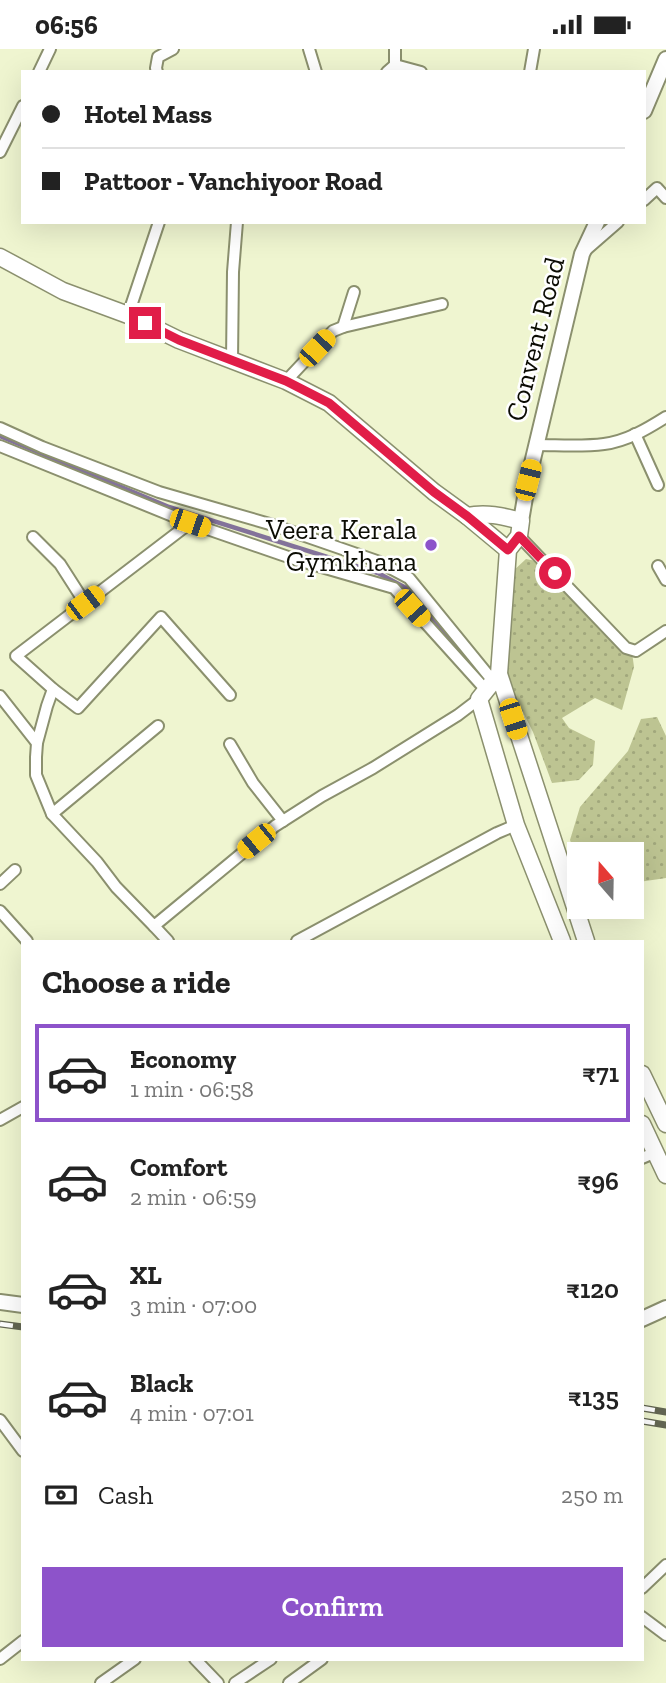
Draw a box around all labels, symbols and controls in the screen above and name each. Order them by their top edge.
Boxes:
text: 06:56 [35,9,98,41]
text: Hotel Mass [84,98,212,130]
text: Pattoor - Vanchiyoor Road [84,165,383,197]
street label: Convent Road [499,254,571,424]
route end [129,307,161,339]
car [295,325,340,371]
car [513,457,544,503]
car [167,506,214,540]
place label: Veera Kerala Gymkhana [265,513,417,578]
marker: Veera Kerala Gymkhana [423,537,439,553]
route start [539,557,571,589]
car [62,582,109,624]
car [391,585,434,631]
car [497,696,530,742]
car [234,820,279,862]
north arrow [567,842,644,919]
map controls [567,842,644,919]
text: Choose a ride [42,963,230,1001]
icon: car [46,1042,109,1105]
text: Economy [130,1043,236,1075]
text: ₹71 [582,1057,619,1089]
text: 1 min · 06:58 [130,1075,254,1103]
icon: car [46,1150,109,1213]
text: Comfort [130,1151,227,1183]
text: ₹96 [577,1165,619,1197]
text: 2 min · 06:59 [130,1183,257,1211]
icon: car [46,1258,109,1321]
text: XL [130,1259,162,1291]
text: ₹120 [566,1273,619,1305]
text: 3 min · 07:00 [130,1291,257,1319]
icon: car [46,1366,109,1429]
text: Black [130,1367,193,1399]
text: ₹135 [568,1381,619,1413]
text: 4 min · 07:01 [130,1399,254,1427]
icon: cash [42,1476,80,1514]
text: Cash [98,1479,153,1511]
text: 250 m [561,1481,623,1509]
button: Confirm [42,1567,623,1647]

